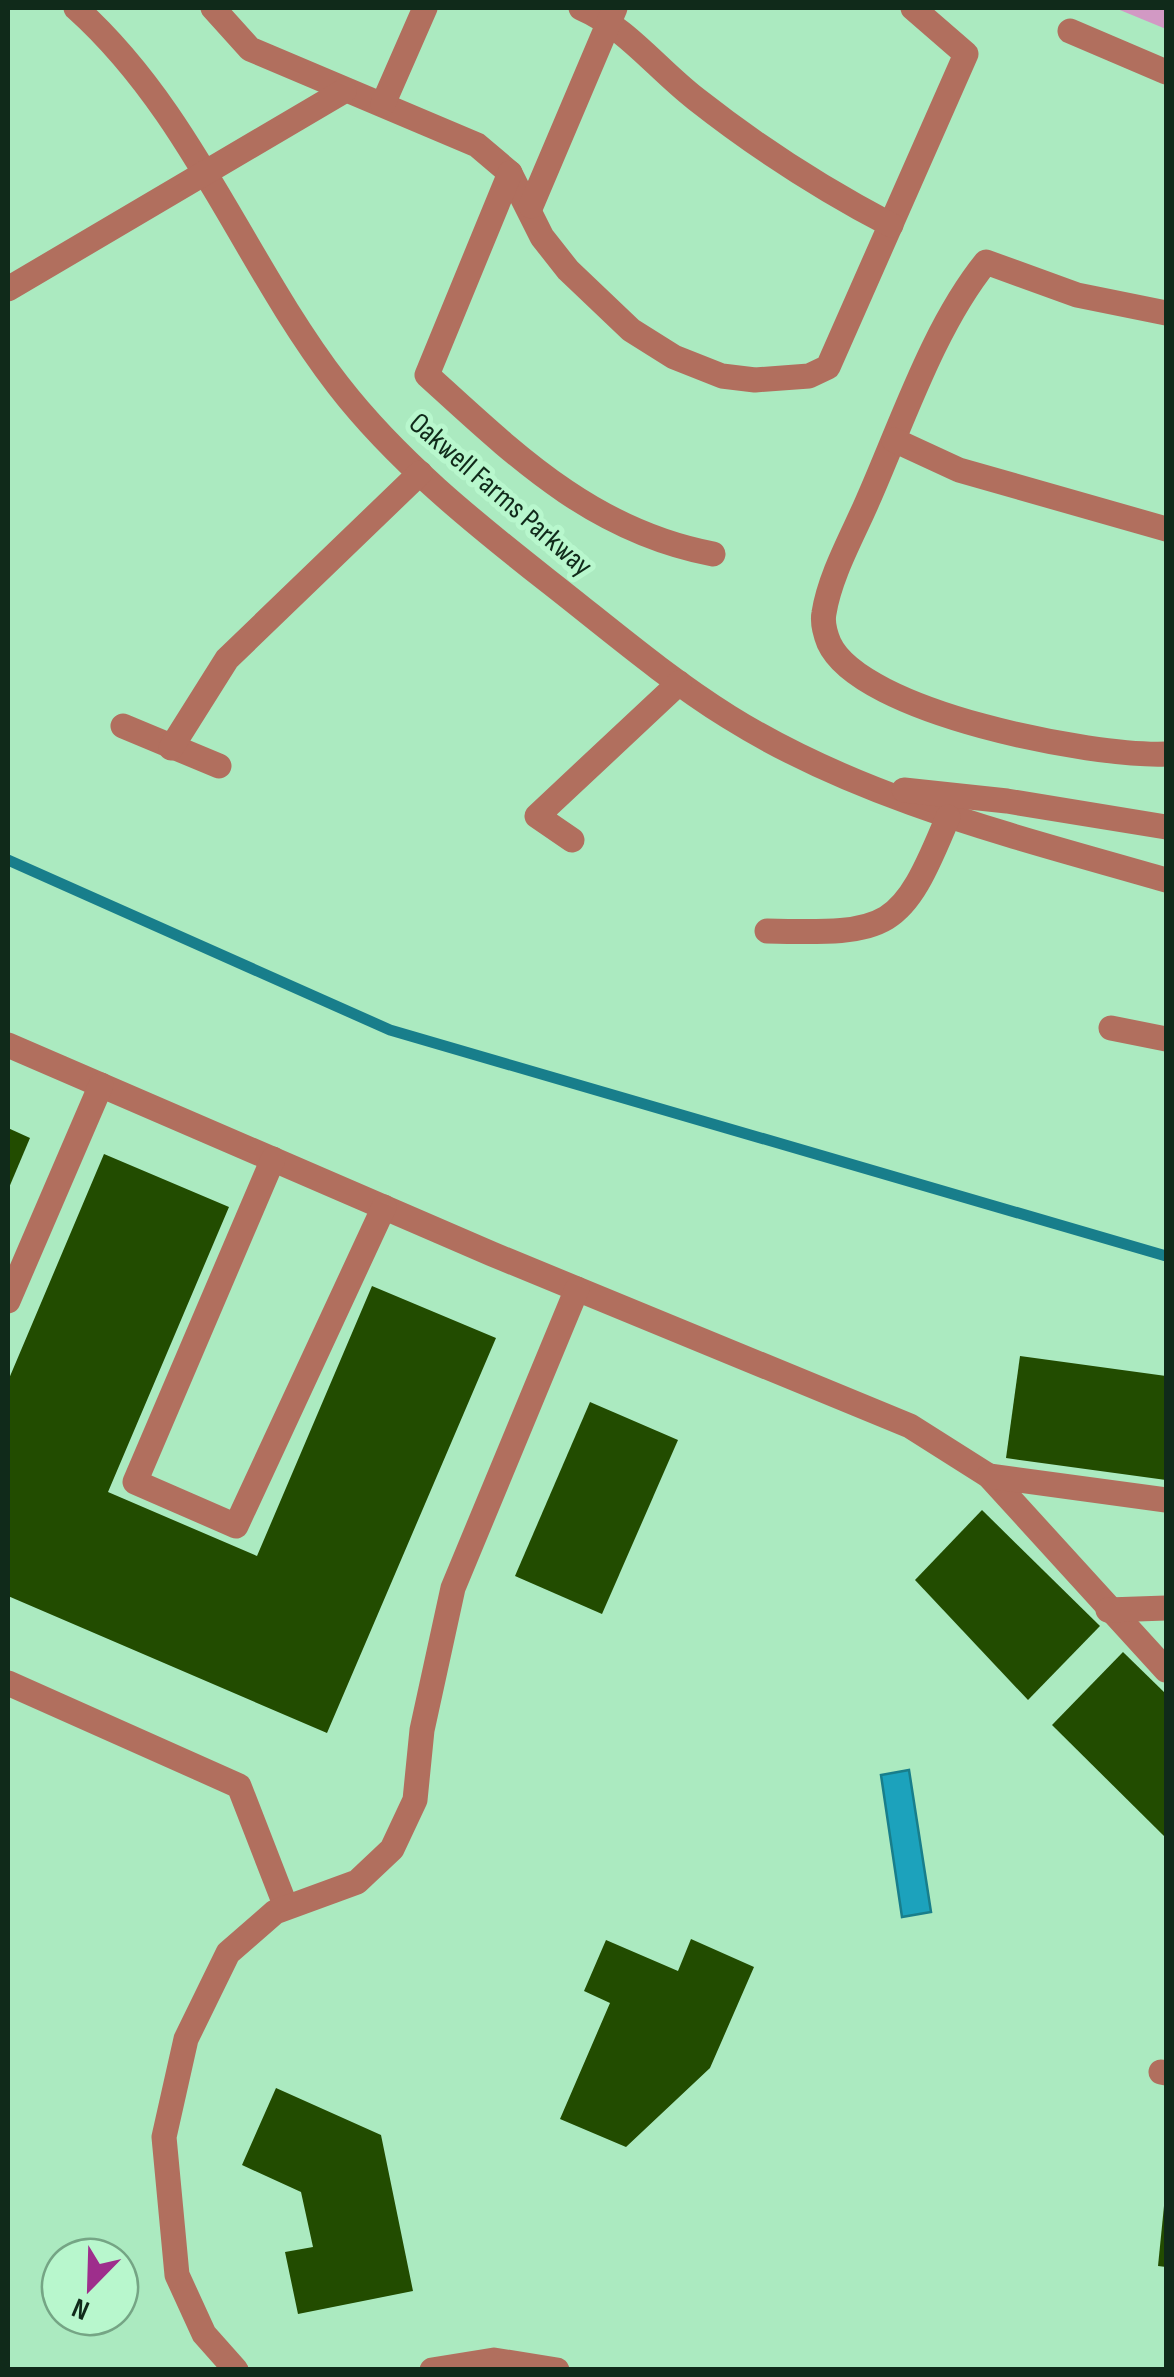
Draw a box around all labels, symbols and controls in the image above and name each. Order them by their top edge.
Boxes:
street label: Oakwell Farms Parkway [401,405,600,585]
north arrow [40,2237,140,2337]
text: N [67,2291,94,2327]

